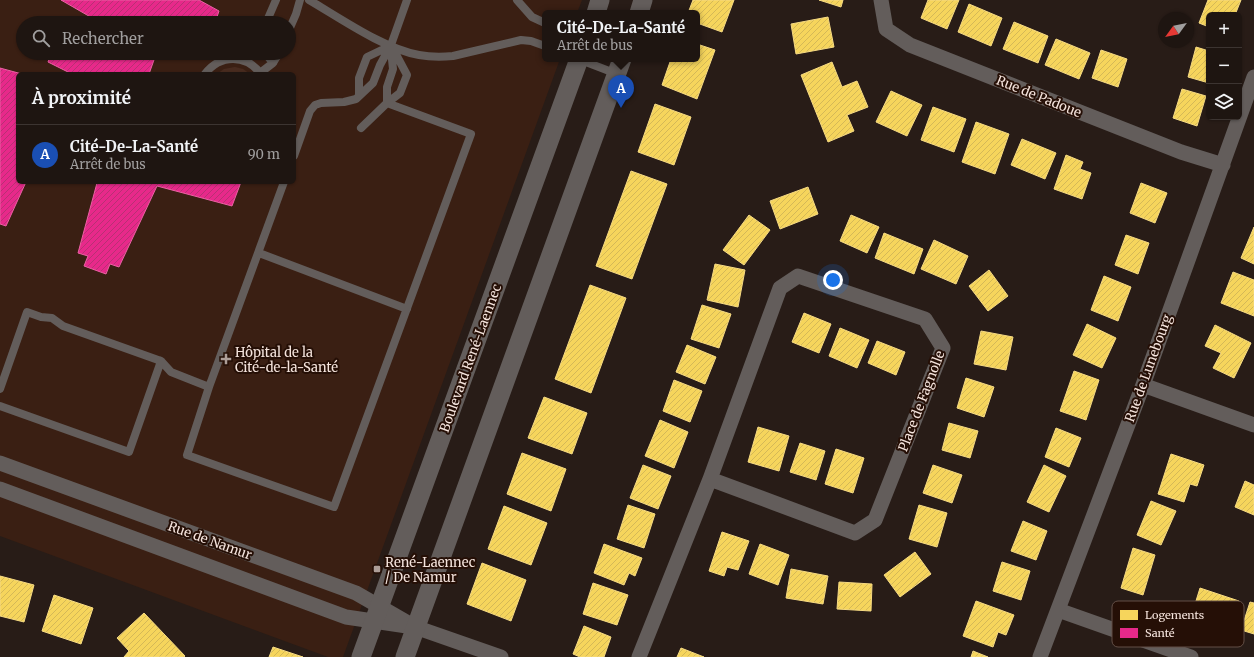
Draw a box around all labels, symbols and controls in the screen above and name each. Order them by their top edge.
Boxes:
popup [542,10,700,62]
north arrow [1158,12,1194,48]
map controls [1206,12,1242,120]
button: + [1206,12,1242,48]
search box [16,16,296,60]
text: Cité-De-La-Santé [557,18,685,37]
icon: search [30,27,52,49]
text: Rechercher [62,29,144,48]
text: Arrêt de bus [557,37,633,54]
button: − [1206,48,1242,84]
street label: Rue de Padoue [994,72,1084,121]
pin: A [608,75,634,108]
button: layers [1206,84,1242,120]
text: À proximité [32,87,131,109]
text: Cité-De-La-Santé [70,137,198,156]
text: A [40,146,50,163]
text: 90 m [248,146,280,163]
text: Arrêt de bus [70,156,146,173]
your location [823,270,843,290]
street label: Boulevard René-Laennec [436,281,505,435]
street label: Rue de Lunebourg [1121,312,1176,424]
place label: Hôpital de la Cité-de-la-Santé [235,344,338,376]
street label: Place de Fagnolle [894,348,949,454]
marker: Hôpital de la Cité-de-la-Santé [220,353,232,365]
street label: Rue de Namur [166,517,254,564]
place label: René-Laennec / De Namur [385,554,476,586]
marker: René-Laennec / De Namur [372,564,382,574]
legend [1112,601,1244,647]
text: Logements [1145,608,1204,622]
text: Santé [1145,626,1175,640]

